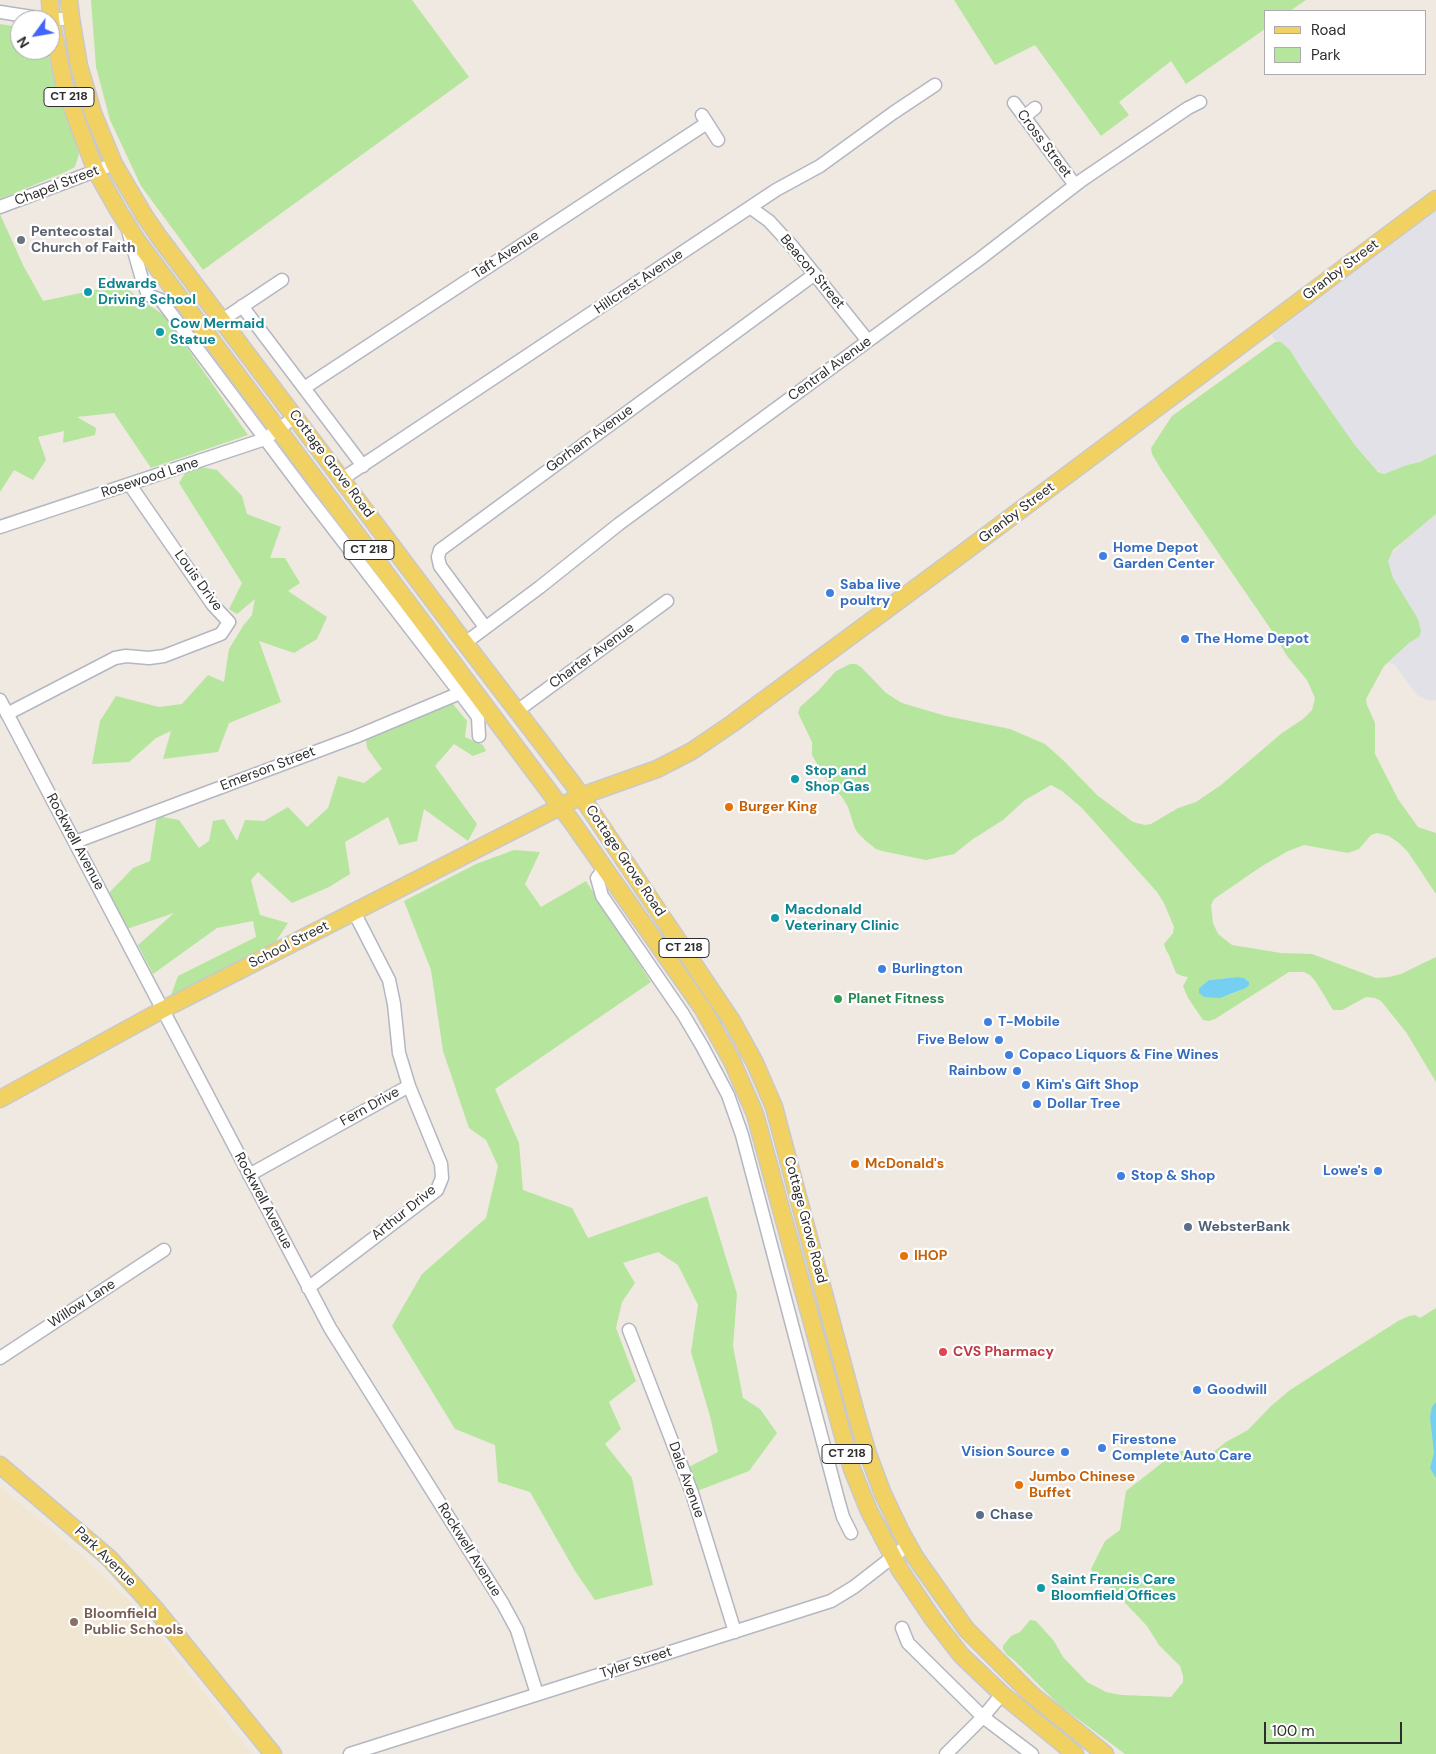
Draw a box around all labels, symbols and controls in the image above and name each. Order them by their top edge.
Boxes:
north arrow [10,10,60,60]
legend [1264,10,1426,75]
text: Road [1311,20,1346,40]
text: N [13,33,33,52]
text: Park [1311,45,1341,65]
road number: CT 218 [44,88,94,106]
street label: Cross Street [1013,107,1075,181]
street label: Chapel Street [12,162,102,210]
place label: Pentecostal Church of Faith [31,224,136,256]
street label: Taft Avenue [470,227,542,283]
street label: Beacon Street [776,231,848,313]
marker: Pentecostal Church of Faith [15,234,27,246]
street label: Granby Street [1300,236,1382,304]
street label: Hillcrest Avenue [591,246,687,318]
place label: Edwards Driving School [98,276,196,308]
marker: Edwards Driving School [82,286,94,298]
place label: Cow Mermaid Statue [170,316,264,348]
marker: Cow Mermaid Statue [154,326,166,338]
street label: Central Avenue [785,333,875,405]
street label: Gorham Avenue [543,402,637,476]
street label: Cottage Grove Road [285,407,377,521]
street label: Rosewood Lane [99,454,201,502]
street label: Granby Street [976,479,1058,547]
road number: CT 218 [344,540,394,560]
place label: Home Depot Garden Center [1113,540,1215,572]
street label: Louis Drive [170,547,226,615]
marker: Home Depot Garden Center [1097,550,1109,562]
place label: Saba live poultry [840,577,901,610]
marker: Saba live poultry [824,587,836,599]
street label: Charter Avenue [546,620,638,692]
place label: The Home Depot [1195,631,1309,647]
marker: The Home Depot [1179,633,1191,645]
street label: Emerson Street [218,743,318,795]
place label: Stop and Shop Gas [805,763,870,796]
marker: Stop and Shop Gas [789,773,801,785]
street label: Rockwell Avenue [42,791,108,893]
place label: Burger King [739,799,818,815]
marker: Burger King [723,801,735,813]
street label: Cottage Grove Road [582,802,668,920]
place label: Macdonald Veterinary Clinic [785,902,899,934]
marker: Macdonald Veterinary Clinic [769,912,781,924]
street label: School Street [246,918,332,972]
road number: CT 218 [659,938,709,958]
place label: Burlington [892,961,963,977]
marker: Burlington [876,963,888,975]
place label: Planet Fitness [848,991,945,1007]
marker: Planet Fitness [832,993,844,1005]
place label: T-Mobile [998,1014,1060,1030]
marker: T-Mobile [982,1016,994,1028]
place label: Five Below [917,1032,989,1048]
marker: Five Below [993,1034,1005,1046]
place label: Copaco Liquors & Fine Wines [1019,1047,1219,1063]
marker: Copaco Liquors & Fine Wines [1003,1049,1015,1061]
place label: Rainbow [949,1063,1007,1079]
marker: Rainbow [1011,1065,1023,1077]
place label: Kim's Gift Shop [1036,1077,1139,1093]
marker: Kim's Gift Shop [1020,1079,1032,1091]
street label: Fern Drive [337,1084,403,1130]
place label: Dollar Tree [1047,1096,1120,1112]
marker: Dollar Tree [1031,1098,1043,1110]
street label: Rockwell Avenue [230,1150,296,1252]
street label: Cottage Grove Road [780,1155,830,1285]
place label: McDonald's [865,1156,944,1172]
marker: McDonald's [849,1158,861,1170]
place label: Lowe's [1323,1163,1368,1179]
marker: Lowe's [1372,1165,1384,1177]
place label: Stop & Shop [1131,1168,1215,1184]
marker: Stop & Shop [1115,1170,1127,1182]
street label: Arthur Drive [368,1182,440,1244]
place label: WebsterBank [1198,1219,1290,1235]
marker: WebsterBank [1182,1221,1194,1233]
place label: IHOP [914,1248,947,1264]
marker: IHOP [898,1250,910,1262]
street label: Willow Lane [45,1276,119,1332]
place label: CVS Pharmacy [953,1344,1054,1360]
marker: CVS Pharmacy [937,1346,949,1358]
place label: Goodwill [1207,1382,1267,1398]
marker: Goodwill [1191,1384,1203,1396]
place label: Firestone Complete Auto Care [1112,1432,1252,1464]
street label: Dale Avenue [664,1440,708,1520]
marker: Firestone Complete Auto Care [1096,1442,1108,1454]
place label: Vision Source [961,1444,1055,1460]
road number: CT 218 [822,1445,872,1464]
marker: Vision Source [1059,1446,1071,1458]
place label: Jumbo Chinese Buffet [1029,1469,1135,1501]
marker: Jumbo Chinese Buffet [1013,1479,1025,1491]
street label: Rockwell Avenue [433,1500,505,1600]
place label: Chase [990,1507,1033,1523]
marker: Chase [974,1509,986,1521]
street label: Park Avenue [71,1524,139,1590]
place label: Saint Francis Care Bloomfield Offices [1051,1572,1176,1604]
marker: Saint Francis Care Bloomfield Offices [1035,1582,1047,1594]
place label: Bloomfield Public Schools [84,1606,184,1638]
marker: Bloomfield Public Schools [68,1616,80,1628]
street label: Tyler Street [598,1643,674,1683]
scale bar [1266,1712,1404,1744]
text: 100 m [1272,1721,1315,1741]

